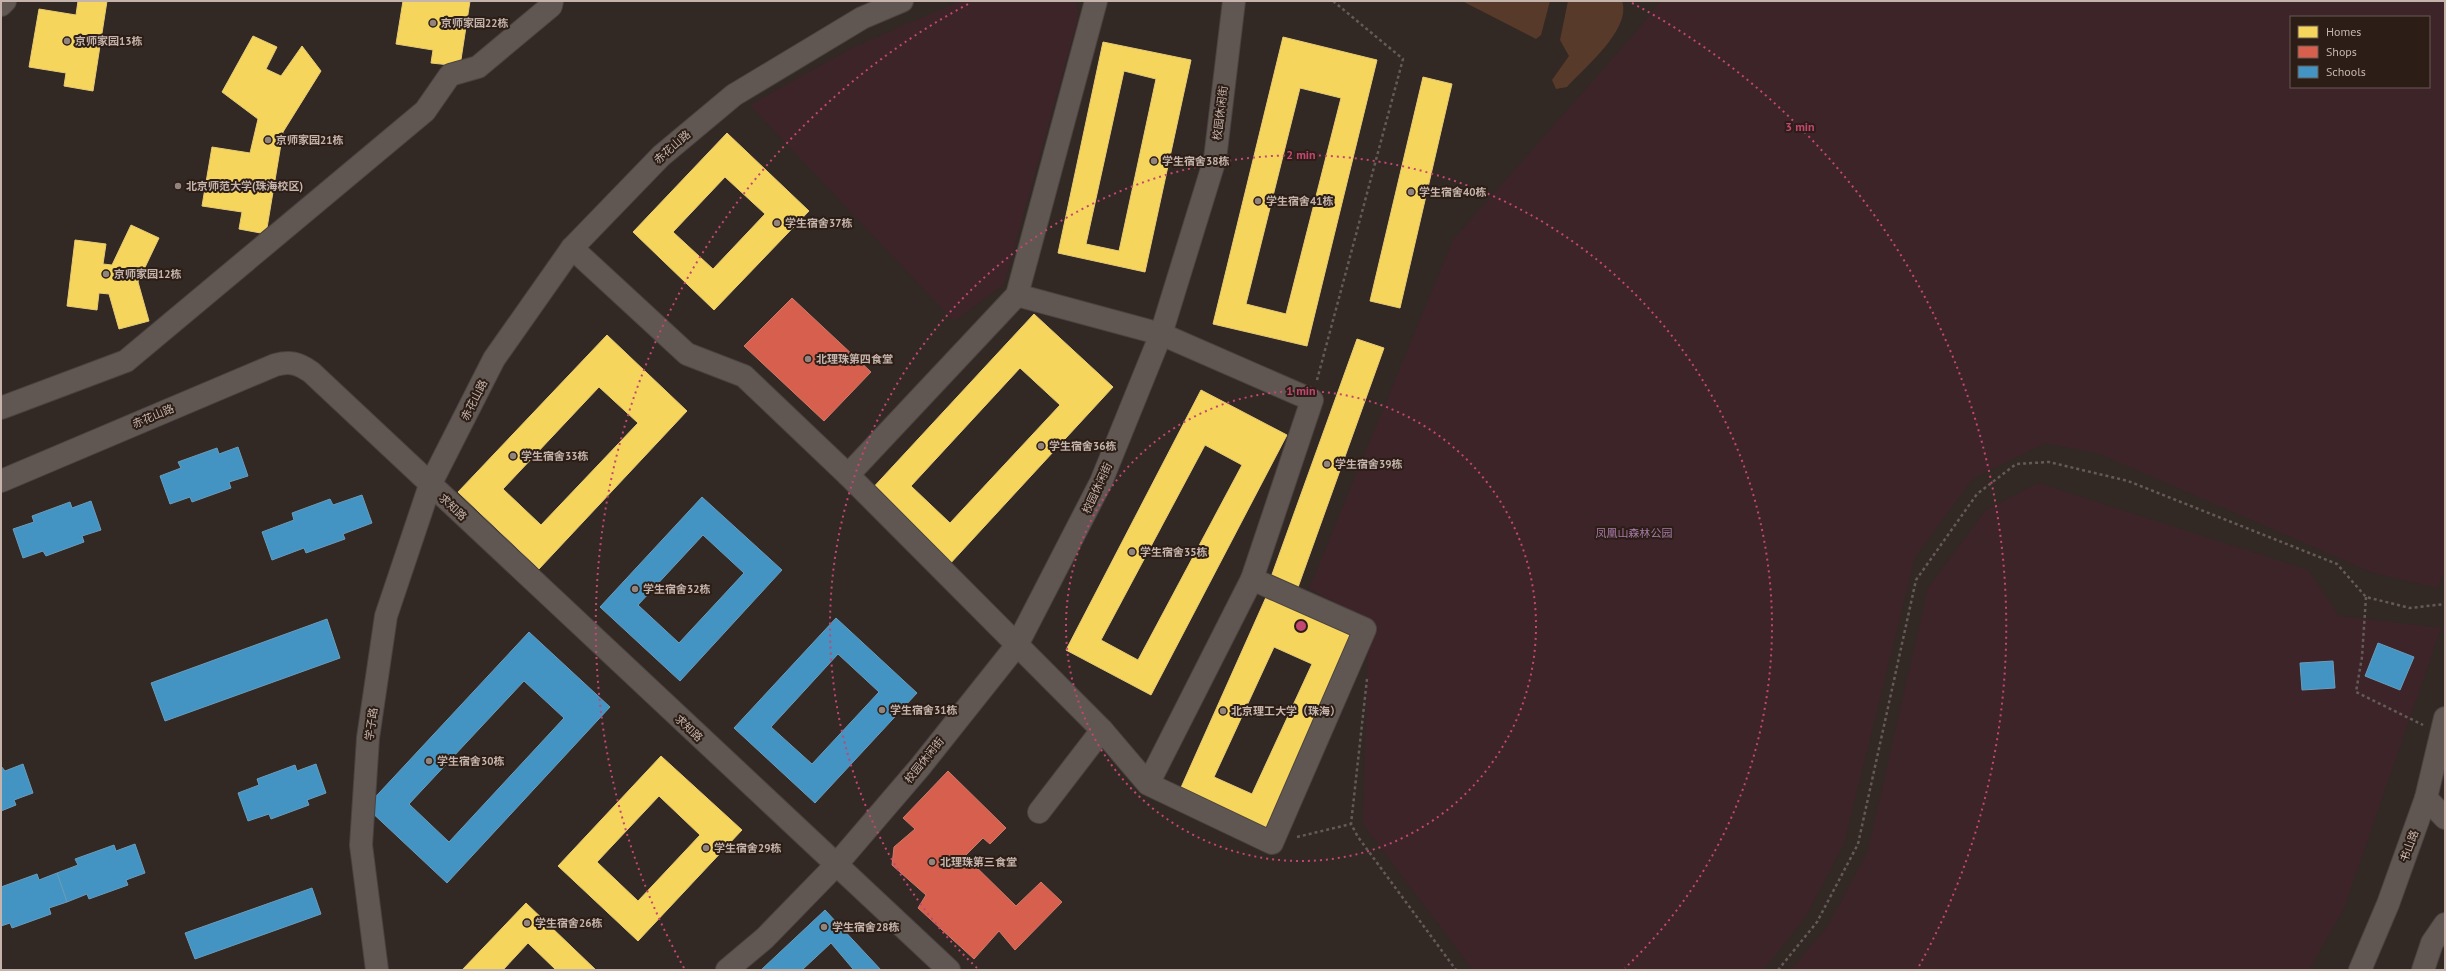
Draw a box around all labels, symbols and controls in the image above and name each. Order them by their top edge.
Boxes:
place label: 京师家园22栋 [441,16,508,30]
legend [2290,16,2430,88]
marker: 京师家园22栋 [428,18,438,28]
text: Homes [2326,24,2361,39]
place label: 京师家园13栋 [75,34,142,48]
marker: 京师家园13栋 [62,36,72,46]
text: Shops [2326,44,2357,59]
text: Schools [2326,64,2366,79]
street label: 校园休闲街 [1210,85,1230,141]
text: 3 min [1785,119,1815,134]
street label: 赤花山路 [651,127,693,167]
place label: 京师家园21栋 [276,133,343,147]
marker: 京师家园21栋 [263,135,273,145]
text: 2 min [1286,147,1316,162]
place label: 学生宿舍38栋 [1162,154,1229,168]
marker: 学生宿舍38栋 [1149,156,1159,166]
place label: 北京师范大学(珠海校区) [186,179,303,193]
marker: 北京师范大学(珠海校区) [173,181,183,191]
place label: 学生宿舍40栋 [1419,185,1486,199]
marker: 学生宿舍40栋 [1406,187,1416,197]
place label: 学生宿舍41栋 [1266,194,1333,208]
marker: 学生宿舍41栋 [1253,196,1263,206]
place label: 学生宿舍37栋 [785,216,852,230]
marker: 学生宿舍37栋 [772,218,782,228]
place label: 京师家园12栋 [114,267,181,281]
marker: 京师家园12栋 [101,269,111,279]
place label: 北理珠第四食堂 [816,352,893,366]
marker: 北理珠第四食堂 [803,354,813,364]
street label: 赤花山路 [458,377,490,423]
text: 1 min [1286,383,1316,398]
street label: 赤花山路 [130,401,176,431]
place label: 学生宿舍36栋 [1049,439,1116,453]
marker: 学生宿舍36栋 [1036,441,1046,451]
place label: 学生宿舍33栋 [521,449,588,463]
marker: 学生宿舍33栋 [508,451,518,461]
place label: 学生宿舍39栋 [1335,457,1402,471]
marker: 学生宿舍39栋 [1322,459,1332,469]
street label: 校园休闲街 [1079,460,1115,516]
street label: 求知路 [436,491,470,523]
park label: 凤凰山森林公园 [1596,526,1673,540]
place label: 学生宿舍35栋 [1140,545,1207,559]
marker: 学生宿舍35栋 [1127,547,1137,557]
place label: 学生宿舍32栋 [643,582,710,596]
marker: 学生宿舍32栋 [630,584,640,594]
centre of rings [1294,619,1308,633]
place label: 学生宿舍31栋 [890,703,957,717]
place label: 北京理工大学（珠海） [1231,704,1341,718]
marker: 学生宿舍31栋 [877,705,887,715]
marker: 北京理工大学（珠海） [1218,706,1228,716]
street label: 学子路 [362,707,380,741]
street label: 求知路 [672,712,706,744]
street label: 校园休闲街 [901,734,947,786]
place label: 学生宿舍30栋 [437,754,504,768]
marker: 学生宿舍30栋 [424,756,434,766]
street label: 书山路 [2397,828,2421,864]
place label: 学生宿舍29栋 [714,841,781,855]
marker: 学生宿舍29栋 [701,843,711,853]
place label: 北理珠第三食堂 [940,855,1017,869]
marker: 北理珠第三食堂 [927,857,937,867]
place label: 学生宿舍26栋 [535,916,602,930]
marker: 学生宿舍26栋 [522,918,532,928]
place label: 学生宿舍28栋 [832,920,899,934]
marker: 学生宿舍28栋 [819,922,829,932]

